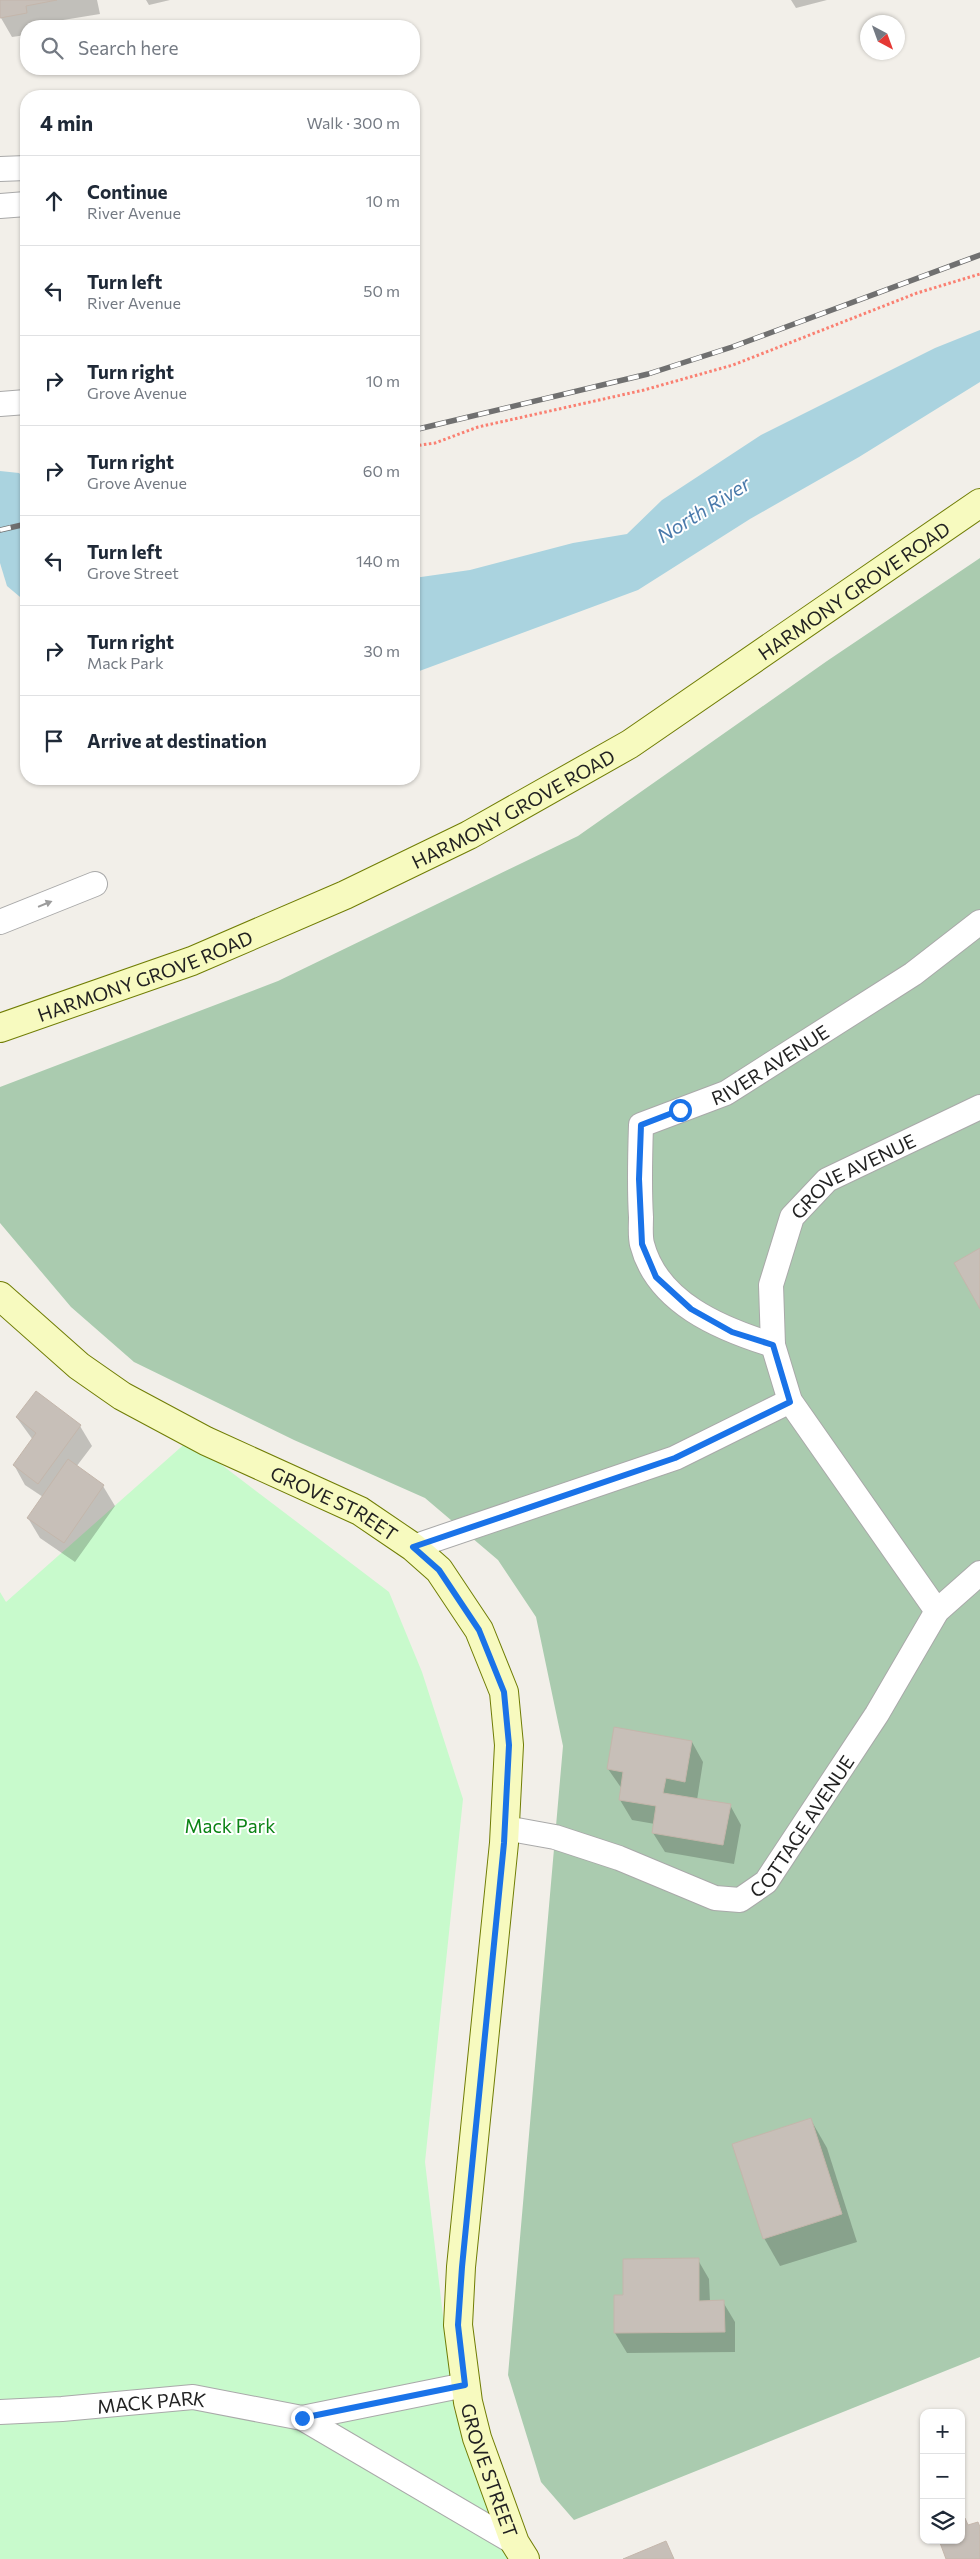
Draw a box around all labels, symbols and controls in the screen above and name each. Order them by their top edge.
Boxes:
north arrow [860,15,905,60]
search box [20,20,420,75]
icon: search [38,34,66,62]
text: Search here [78,36,178,59]
text: 4 min [40,110,93,135]
text: Walk · 300 m [306,113,400,132]
text: Continue [87,180,167,203]
icon: ahead [40,187,68,215]
text: 10 m [366,191,400,210]
text: River Avenue [87,203,181,222]
text: Turn left [87,270,162,293]
icon: left [40,277,68,305]
text: 50 m [363,281,400,300]
text: River Avenue [87,293,181,312]
text: Turn right [87,360,174,383]
icon: right [40,367,68,395]
text: 10 m [366,371,400,390]
text: Grove Avenue [87,383,187,402]
text: Turn right [87,450,174,473]
icon: right [40,457,68,485]
text: 60 m [363,461,400,480]
water label: North River [652,470,755,547]
text: Grove Avenue [87,473,187,492]
street label: HARMONY GROVE ROAD [753,516,954,664]
text: Turn left [87,540,162,563]
icon: left [40,547,68,575]
text: 140 m [356,551,400,570]
text: Grove Street [87,563,179,582]
text: Turn right [87,630,174,653]
icon: right [40,637,68,665]
text: 30 m [363,641,400,660]
text: Mack Park [87,653,164,672]
icon: arrive [40,727,68,755]
text: Arrive at destination [87,729,267,752]
street label: HARMONY GROVE ROAD [408,744,618,873]
one-way arrow [38,900,53,908]
street label: HARMONY GROVE ROAD [34,925,256,1026]
street label: RIVER AVENUE [708,1019,833,1109]
route start [669,1099,692,1122]
street label: GROVE AVENUE [785,1128,919,1223]
street label: GROVE STREET [267,1461,403,1545]
street label: COTTAGE AVENUE [745,1751,858,1902]
park label: Mack Park [184,1814,276,1837]
street label: MACK PARK [96,2385,208,2417]
street label: GROVE STREET [457,2401,523,2540]
route end [291,2407,314,2430]
map controls [920,2409,965,2544]
button: + [920,2409,965,2454]
button: − [920,2454,965,2499]
button: layers [920,2499,965,2544]

